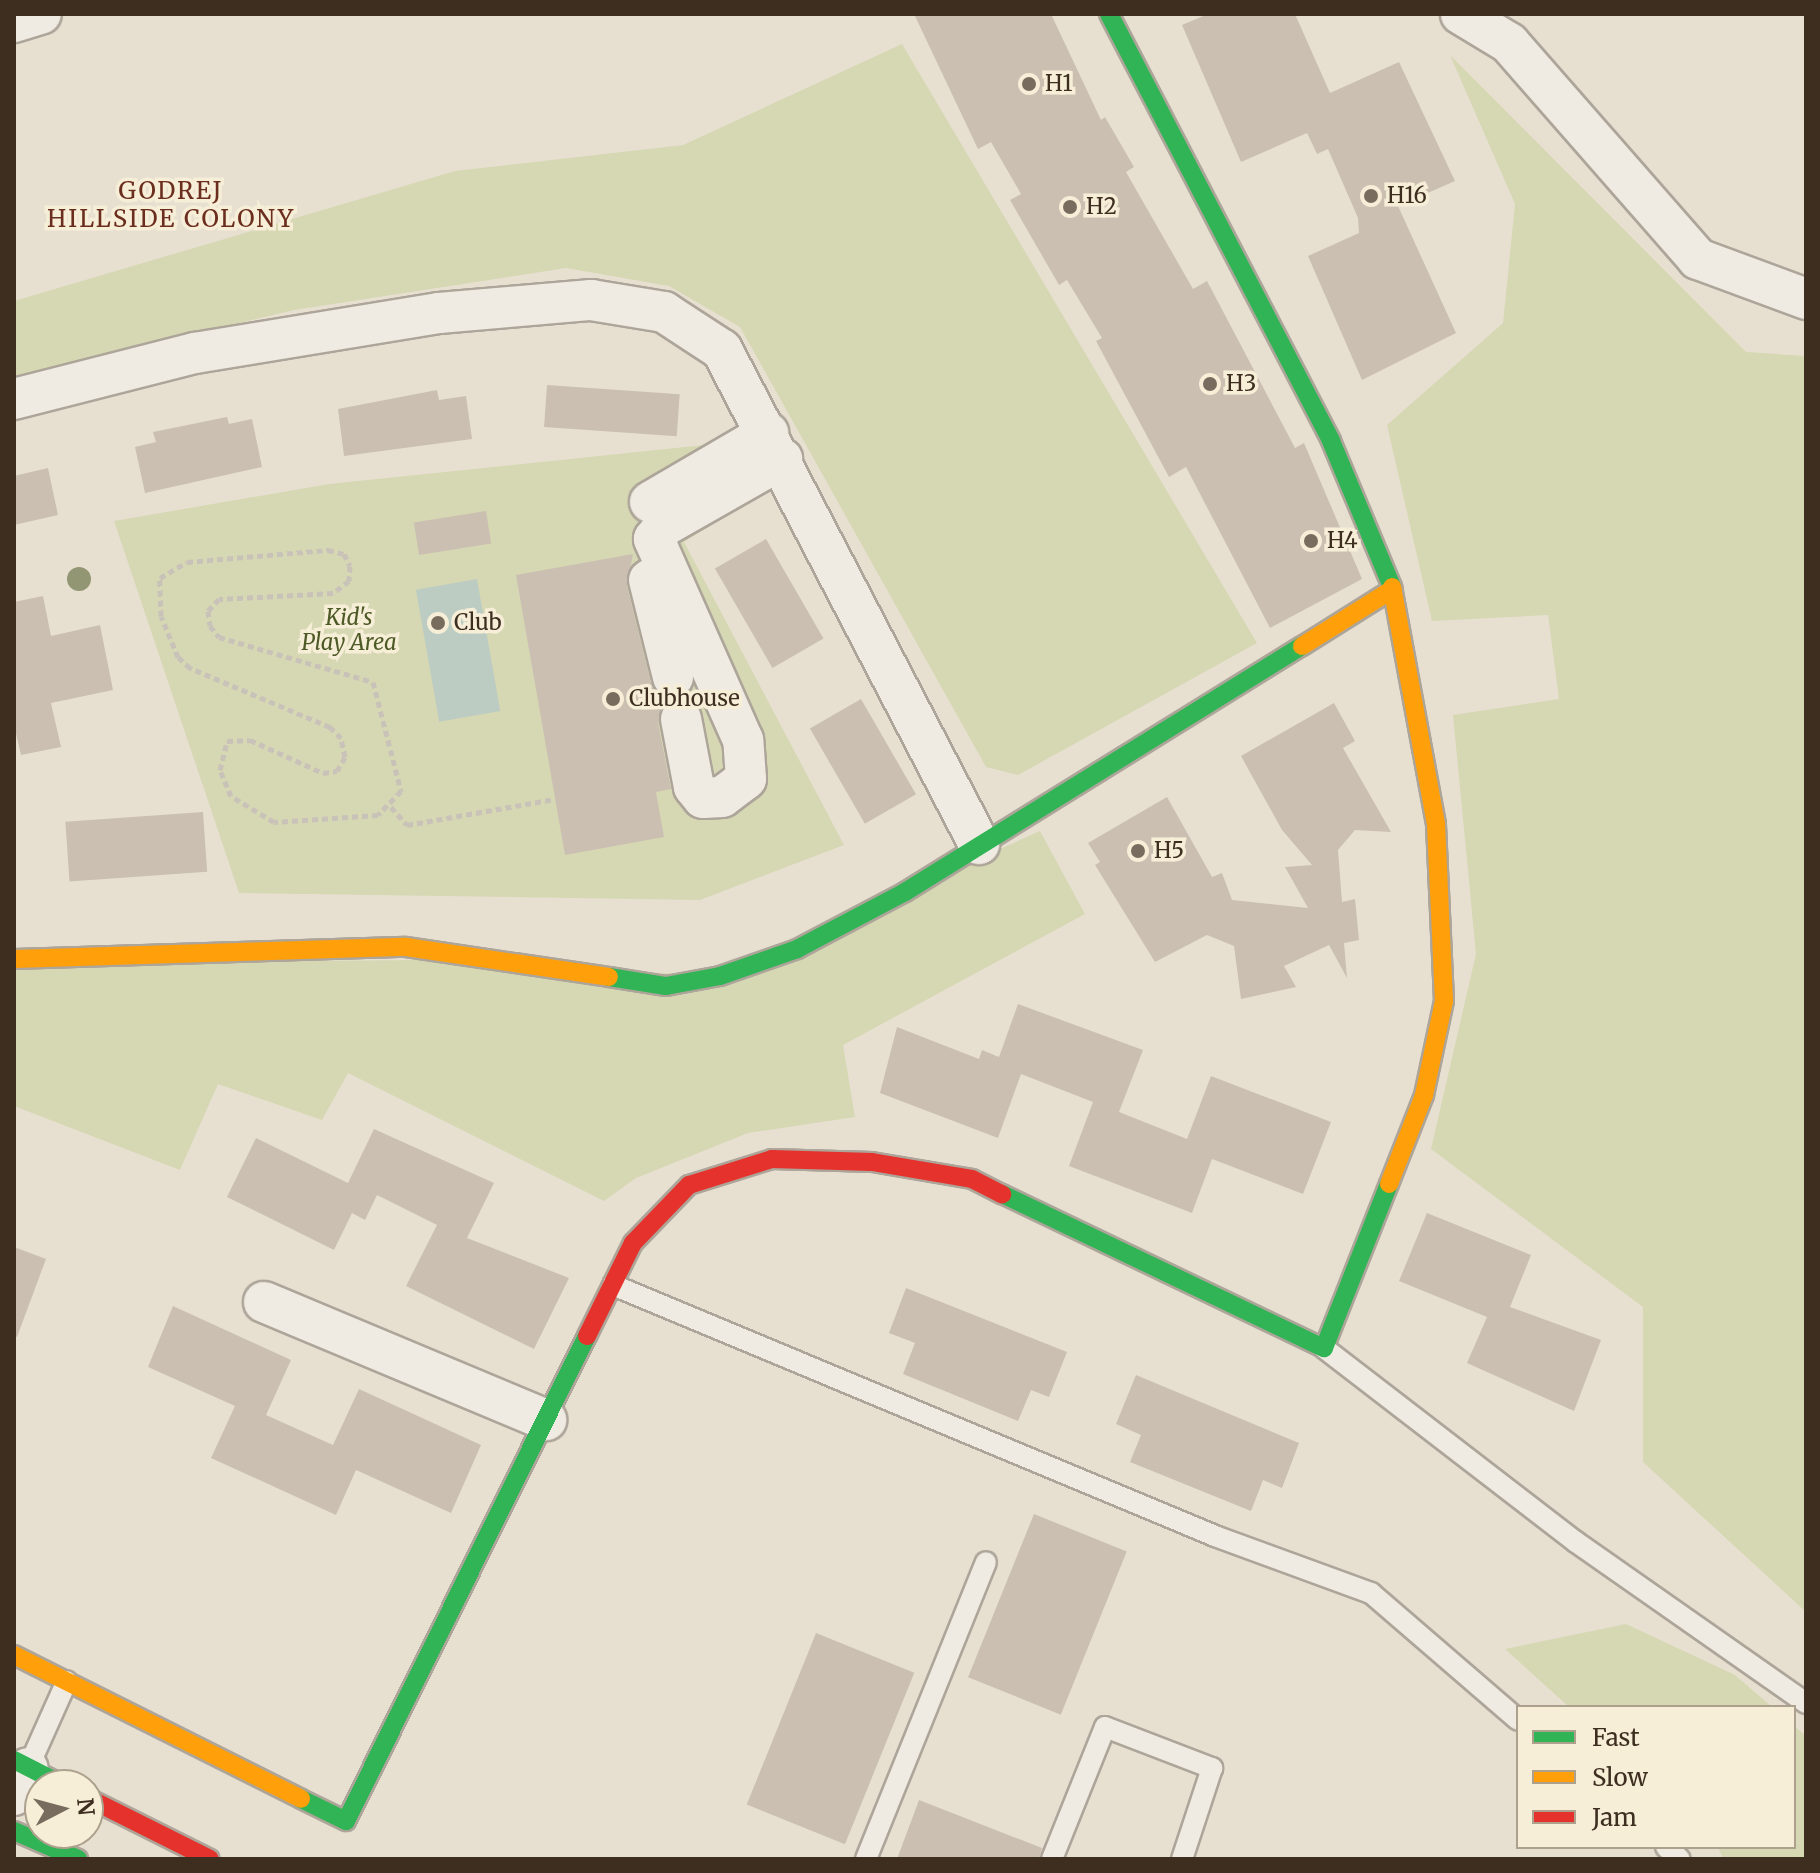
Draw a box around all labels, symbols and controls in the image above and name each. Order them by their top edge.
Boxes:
place label: H1 [1045,71,1072,97]
marker: H1 [1020,75,1038,93]
district label: GODREJ HILLSIDE COLONY [47,177,295,233]
place label: H16 [1387,183,1427,209]
marker: H16 [1362,187,1380,205]
place label: H2 [1086,194,1117,220]
marker: H2 [1061,198,1079,216]
place label: H3 [1226,371,1256,397]
marker: H3 [1201,375,1219,393]
place label: H4 [1327,528,1358,554]
marker: H4 [1302,532,1320,550]
park label: Kid's Play Area [301,604,397,656]
place label: Club [454,610,502,636]
marker: Club [429,614,447,632]
place label: Clubhouse [629,686,740,712]
marker: Clubhouse [604,690,622,708]
place label: H5 [1154,838,1184,864]
marker: H5 [1129,842,1147,860]
legend [1516,1705,1796,1849]
text: Fast [1592,1722,1640,1753]
text: Slow [1592,1762,1648,1793]
north arrow [24,1769,104,1849]
text: N [71,1797,101,1817]
text: Jam [1592,1802,1637,1833]

